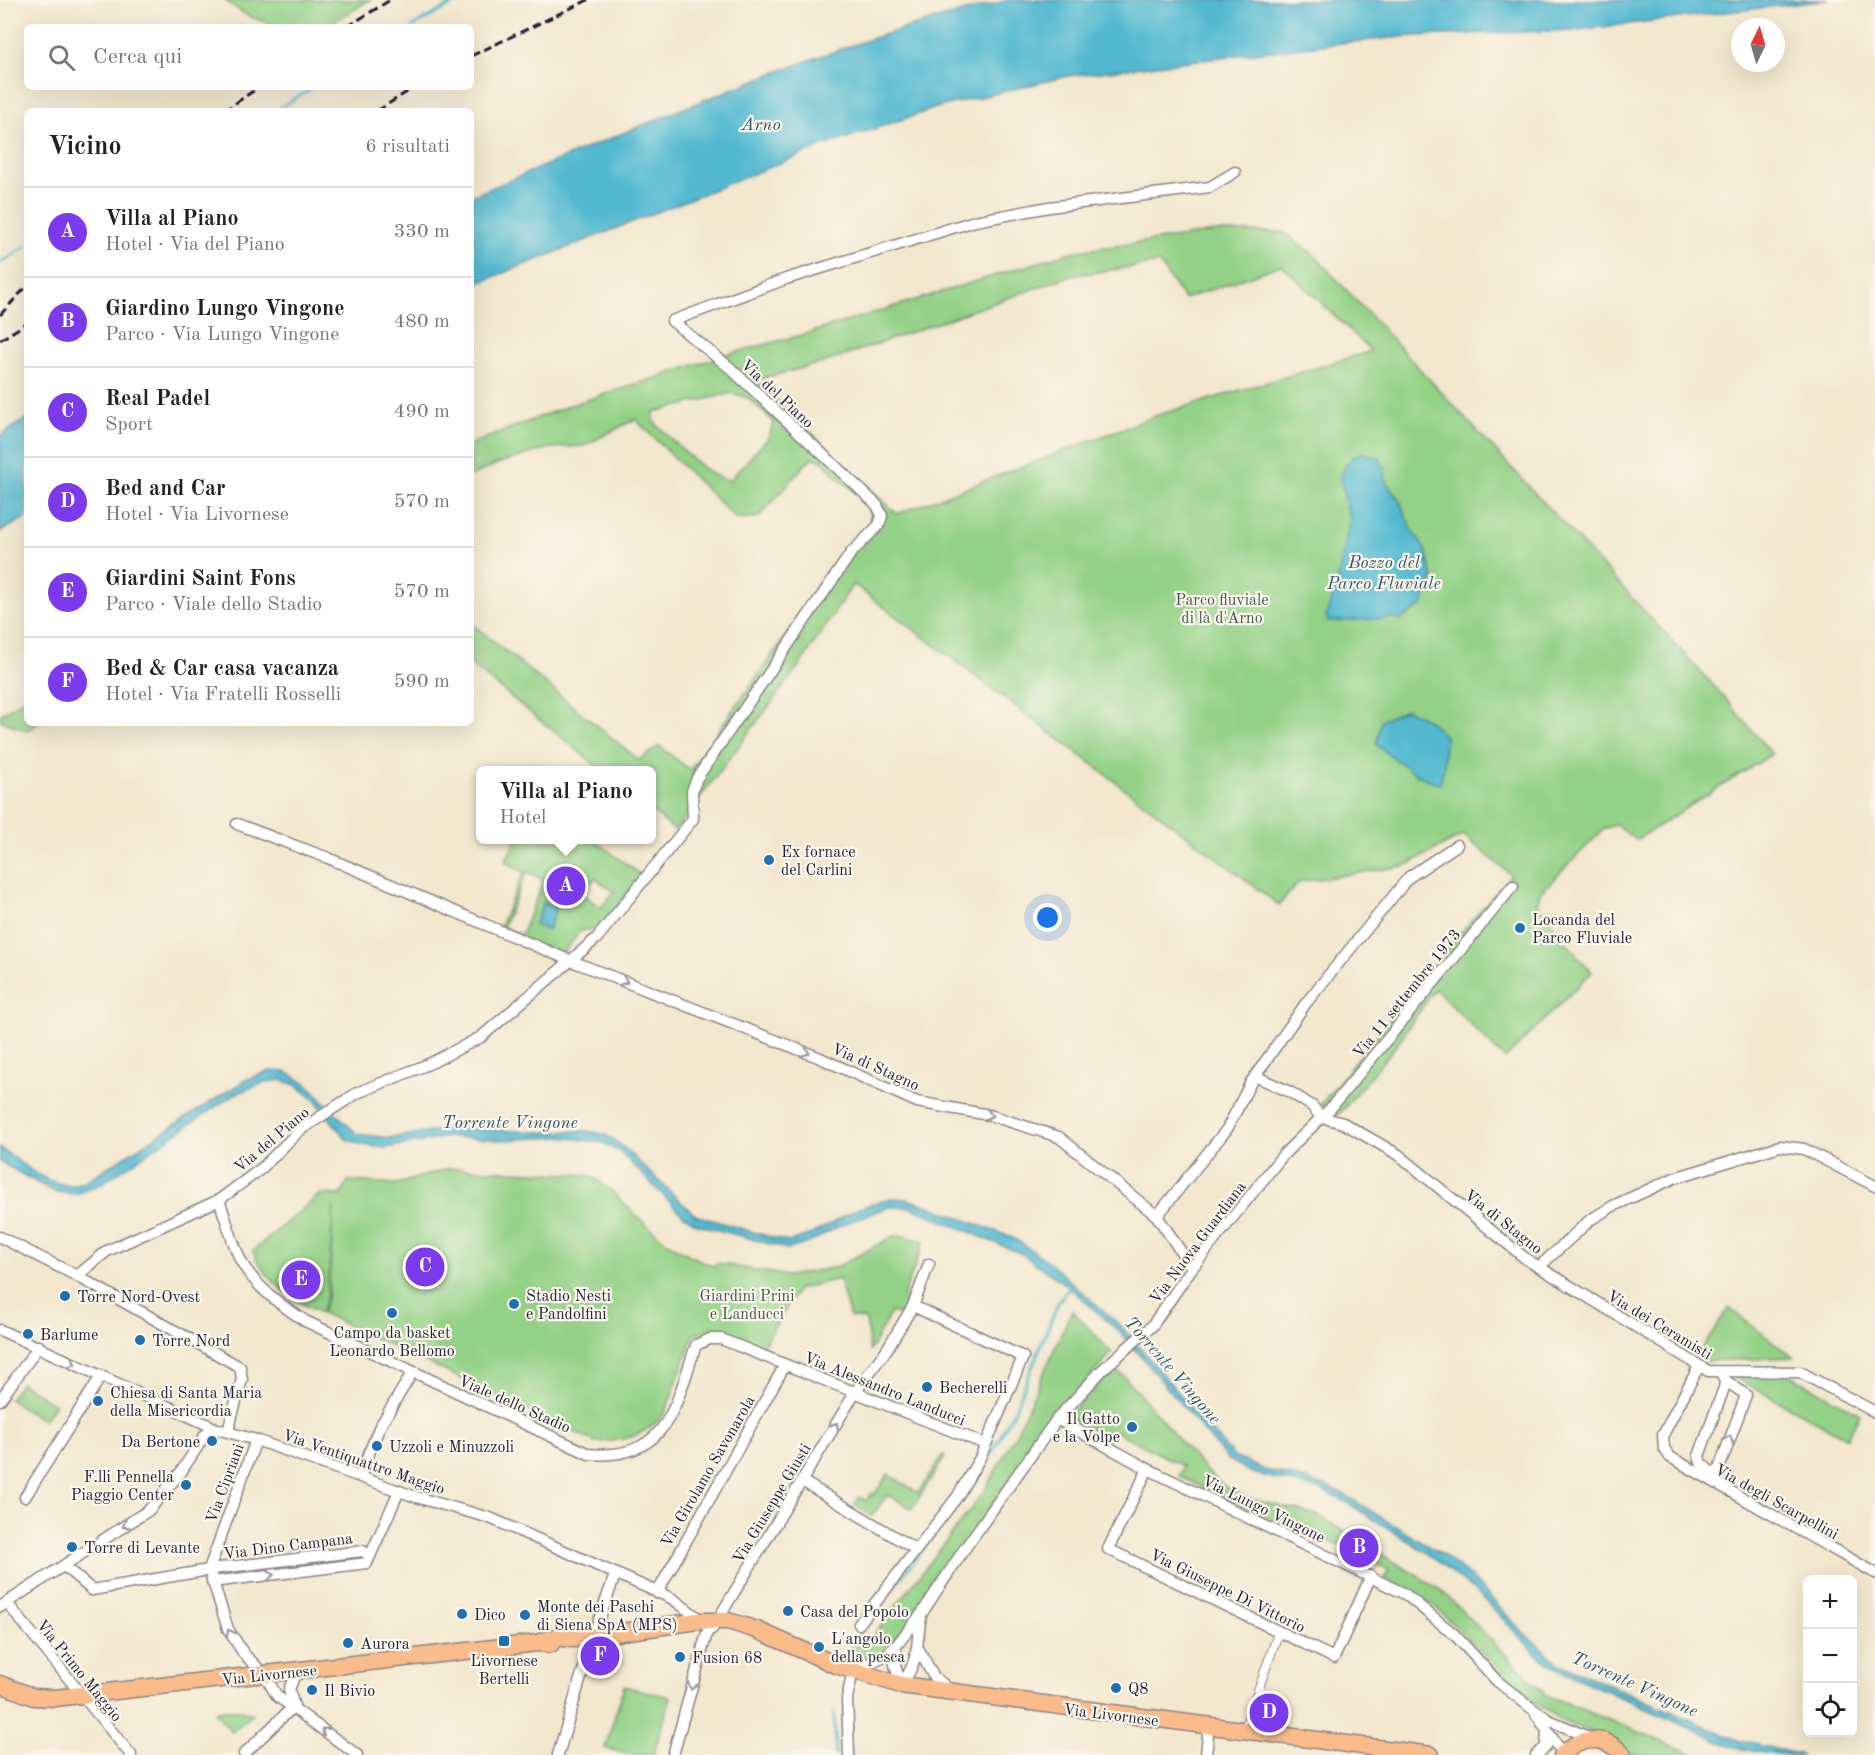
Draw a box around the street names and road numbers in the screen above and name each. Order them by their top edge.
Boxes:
street label: Via del Piano [737,357,816,432]
street label: Via 11 settembre 1973 [1351,927,1464,1062]
street label: Via di Stagno [829,1041,921,1094]
street label: Via del Piano [232,1105,313,1176]
street label: Via Nuova Guardiana [1148,1179,1250,1307]
street label: Via di Stagno [1461,1187,1545,1258]
street label: Via dei Ceramisti [1604,1288,1714,1363]
street label: Via Alessandro Landucci [801,1350,967,1430]
street label: Viale dello Stadio [456,1373,573,1437]
street label: Via Girolamo Savonarola [659,1393,759,1551]
street label: Via Ventiquattro Maggio [280,1428,447,1498]
street label: Via Giuseppe Giusti [731,1441,815,1567]
street label: Via Cipriani [204,1442,248,1526]
street label: Via degli Scarpellini [1711,1462,1841,1543]
street label: Via Lungo Vingone [1199,1473,1327,1546]
street label: Via Dino Campana [223,1531,354,1563]
street label: Via Giuseppe Di Vittorio [1147,1547,1307,1636]
street label: Via Primo Maggio [33,1617,124,1725]
street label: Via Livornese [221,1663,318,1689]
street label: Via Livornese [1062,1702,1159,1730]

